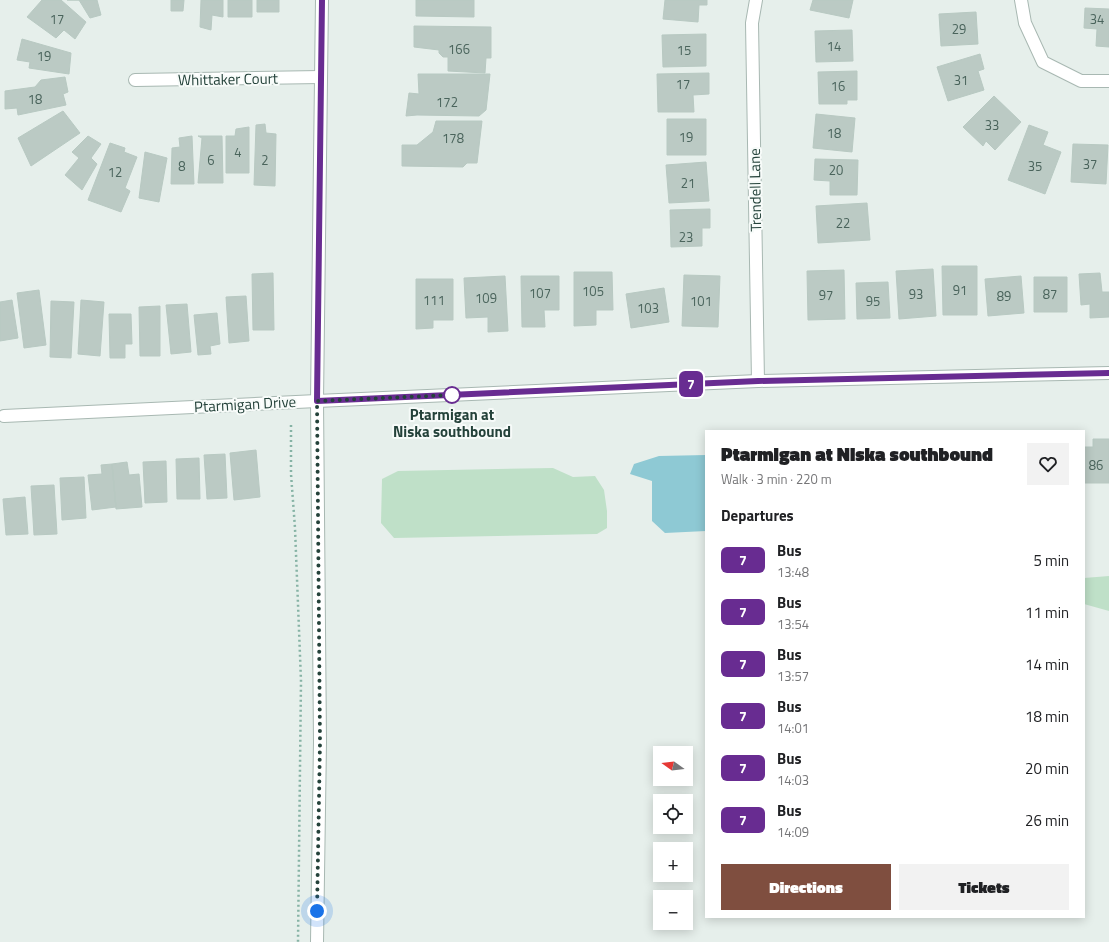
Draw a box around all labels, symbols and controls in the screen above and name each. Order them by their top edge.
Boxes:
house number: 17 [50,9,64,29]
house number: 34 [1090,9,1104,29]
house number: 29 [952,19,966,39]
house number: 14 [827,36,841,56]
house number: 166 [448,39,470,59]
house number: 15 [677,40,691,60]
house number: 19 [37,46,51,66]
street label: Whittaker Court [178,67,279,91]
house number: 31 [954,70,968,90]
house number: 17 [676,74,690,94]
house number: 16 [831,76,845,96]
house number: 18 [28,89,42,109]
house number: 172 [436,92,458,112]
house number: 33 [985,115,999,135]
house number: 18 [827,123,841,143]
house number: 19 [679,127,693,147]
house number: 178 [442,128,464,148]
house number: 4 [234,142,242,162]
street label: Trendell Lane [743,148,767,232]
house number: 6 [207,150,215,170]
house number: 2 [261,150,269,170]
house number: 37 [1083,154,1097,174]
house number: 8 [178,156,186,176]
house number: 35 [1028,156,1042,176]
house number: 20 [829,160,843,180]
house number: 12 [108,162,122,182]
house number: 21 [681,173,695,193]
house number: 22 [836,213,850,233]
house number: 23 [679,227,693,247]
house number: 91 [953,280,967,300]
house number: 105 [582,281,604,301]
house number: 107 [529,283,551,303]
house number: 93 [909,284,923,304]
house number: 87 [1043,284,1057,304]
house number: 97 [819,285,833,305]
house number: 89 [997,286,1011,306]
house number: 109 [475,288,497,308]
house number: 111 [423,290,445,310]
house number: 101 [690,291,712,311]
house number: 95 [866,291,880,311]
house number: 103 [637,298,659,318]
line badge: 7 [678,371,704,397]
text: 7 [687,373,695,394]
marker: Ptarmigan at Niska southbound [443,386,461,404]
street label: Ptarmigan Drive [193,390,297,418]
place label: Ptarmigan at Niska southbound [393,403,511,443]
text: Ptarmigan at Niska southbound [721,439,993,468]
button: heart [1027,443,1069,485]
house number: 86 [1089,455,1103,475]
text: Walk · 3 min · 220 m [721,469,832,489]
text: Departures [721,504,794,527]
text: Bus [777,539,802,562]
text: 7 [739,549,747,570]
text: 5 min [1033,549,1069,572]
text: 13:48 [777,562,809,582]
text: Bus [777,591,802,614]
text: 7 [739,601,747,622]
text: 11 min [1025,601,1069,624]
text: 13:54 [777,614,809,634]
text: Bus [777,643,802,666]
text: 7 [739,653,747,674]
text: 14 min [1025,653,1069,676]
text: 13:57 [777,666,809,686]
text: Bus [777,695,802,718]
text: 7 [739,705,747,726]
text: 18 min [1025,705,1069,728]
text: 14:01 [777,718,809,738]
north arrow [653,746,693,786]
map controls [653,746,693,930]
text: Bus [777,747,802,770]
text: 7 [739,757,747,778]
text: 20 min [1025,757,1069,780]
text: 14:03 [777,770,809,790]
button: locate [653,794,693,834]
text: Bus [777,799,802,822]
text: 7 [739,809,747,830]
text: 26 min [1025,809,1069,832]
text: 14:09 [777,822,809,842]
button: + [653,842,693,882]
button: Directions [721,864,891,910]
button: Tickets [899,864,1069,910]
button: − [653,890,693,930]
your location [307,901,327,921]

